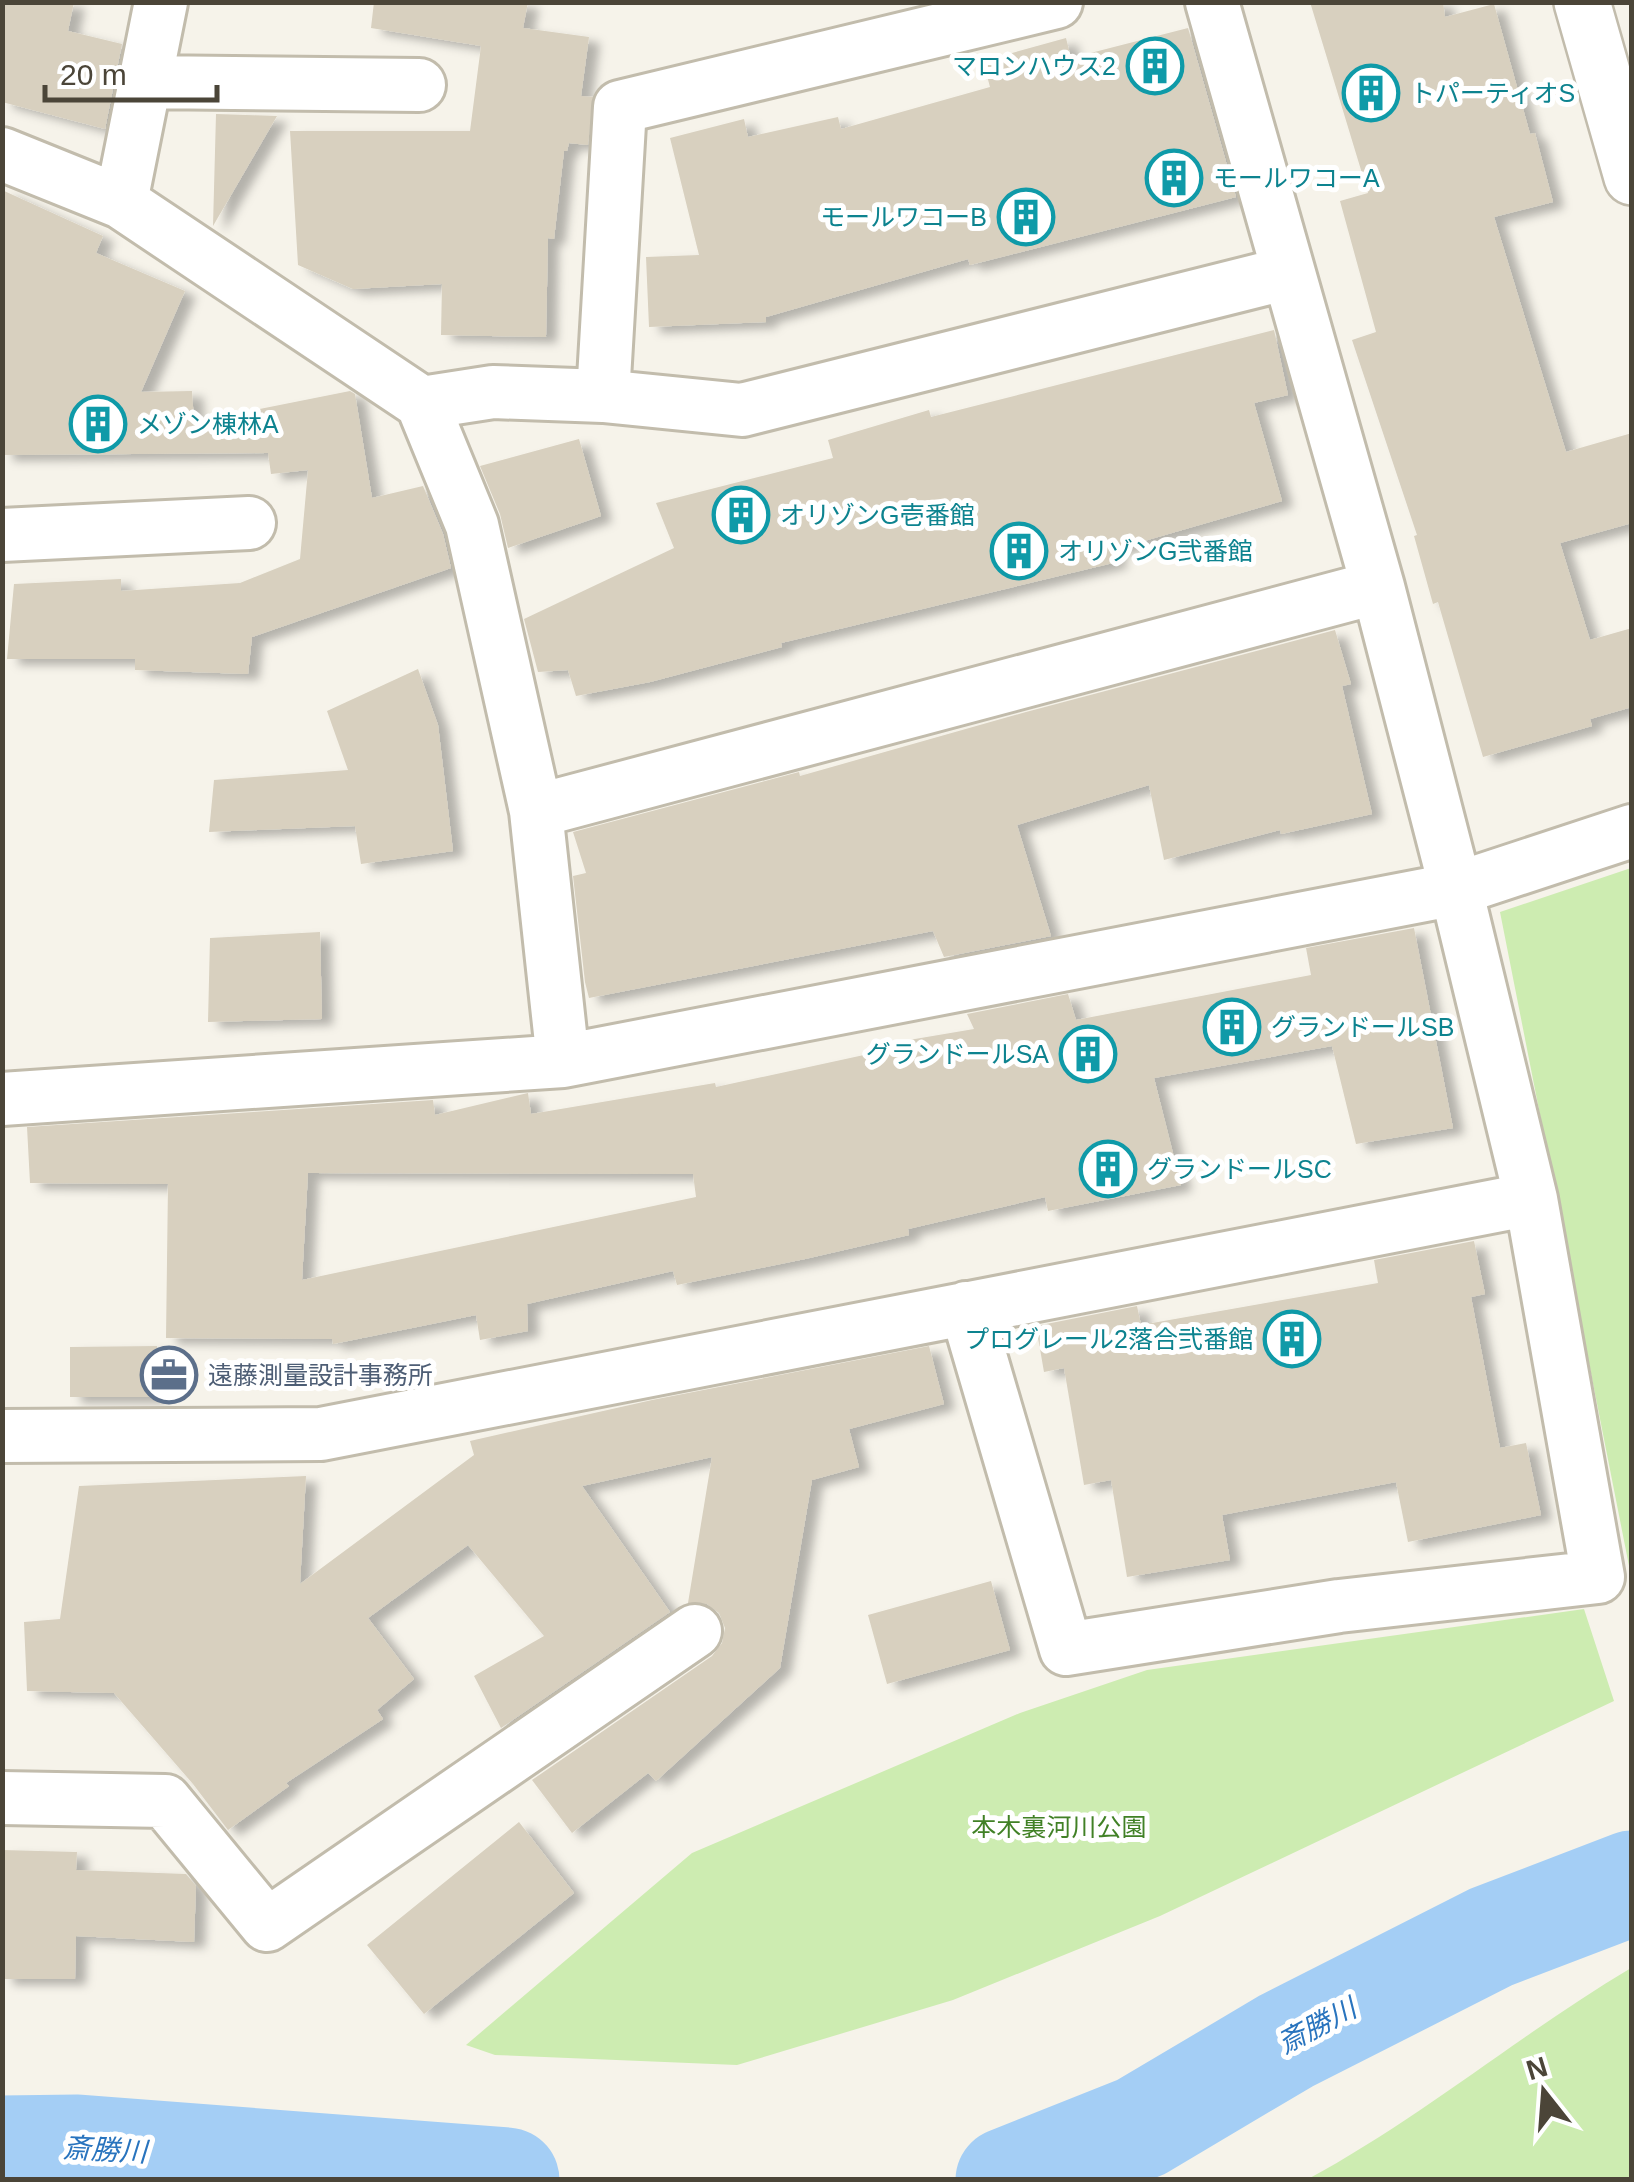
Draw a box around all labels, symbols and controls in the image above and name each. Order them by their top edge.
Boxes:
building icon: マロンハウス2 [1125,36,1185,96]
scale bar [45,40,218,102]
place label: マロンハウス2 [952,52,1116,80]
text: 20 m [60,58,127,91]
building icon: トパーティオS [1341,63,1401,123]
place label: トパーティオS [1410,79,1575,107]
building icon: モールワコーA [1144,148,1204,208]
place label: モールワコーA [1213,164,1380,192]
building icon: モールワコーB [996,187,1056,247]
place label: モールワコーB [820,203,987,231]
building icon: メゾン棟林A [68,394,128,454]
place label: メゾン棟林A [137,410,279,438]
building icon: オリゾンG壱番館 [711,485,771,545]
place label: オリゾンG壱番館 [780,501,974,529]
building icon: オリゾンG弐番館 [989,521,1049,581]
place label: オリゾンG弐番館 [1058,537,1252,565]
building icon: グランドールSB [1202,997,1262,1057]
place label: グランドールSB [1271,1013,1454,1041]
building icon: グランドールSA [1058,1024,1118,1084]
place label: グランドールSA [866,1040,1049,1068]
building icon: グランドールSC [1078,1139,1138,1199]
place label: グランドールSC [1147,1155,1332,1183]
building icon: プログレール2落合弐番館 [1262,1309,1322,1369]
place label: プログレール2落合弐番館 [964,1325,1253,1353]
office icon: 遠藤測量設計事務所 [139,1345,199,1405]
place label: 遠藤測量設計事務所 [208,1361,433,1389]
park label: 本木裏河川公園 [971,1813,1147,1841]
water label: 斎勝川 [1273,1991,1364,2059]
north arrow [1494,2042,1594,2142]
text: N [1523,2051,1551,2086]
water label: 斎勝川 [62,2132,151,2168]

